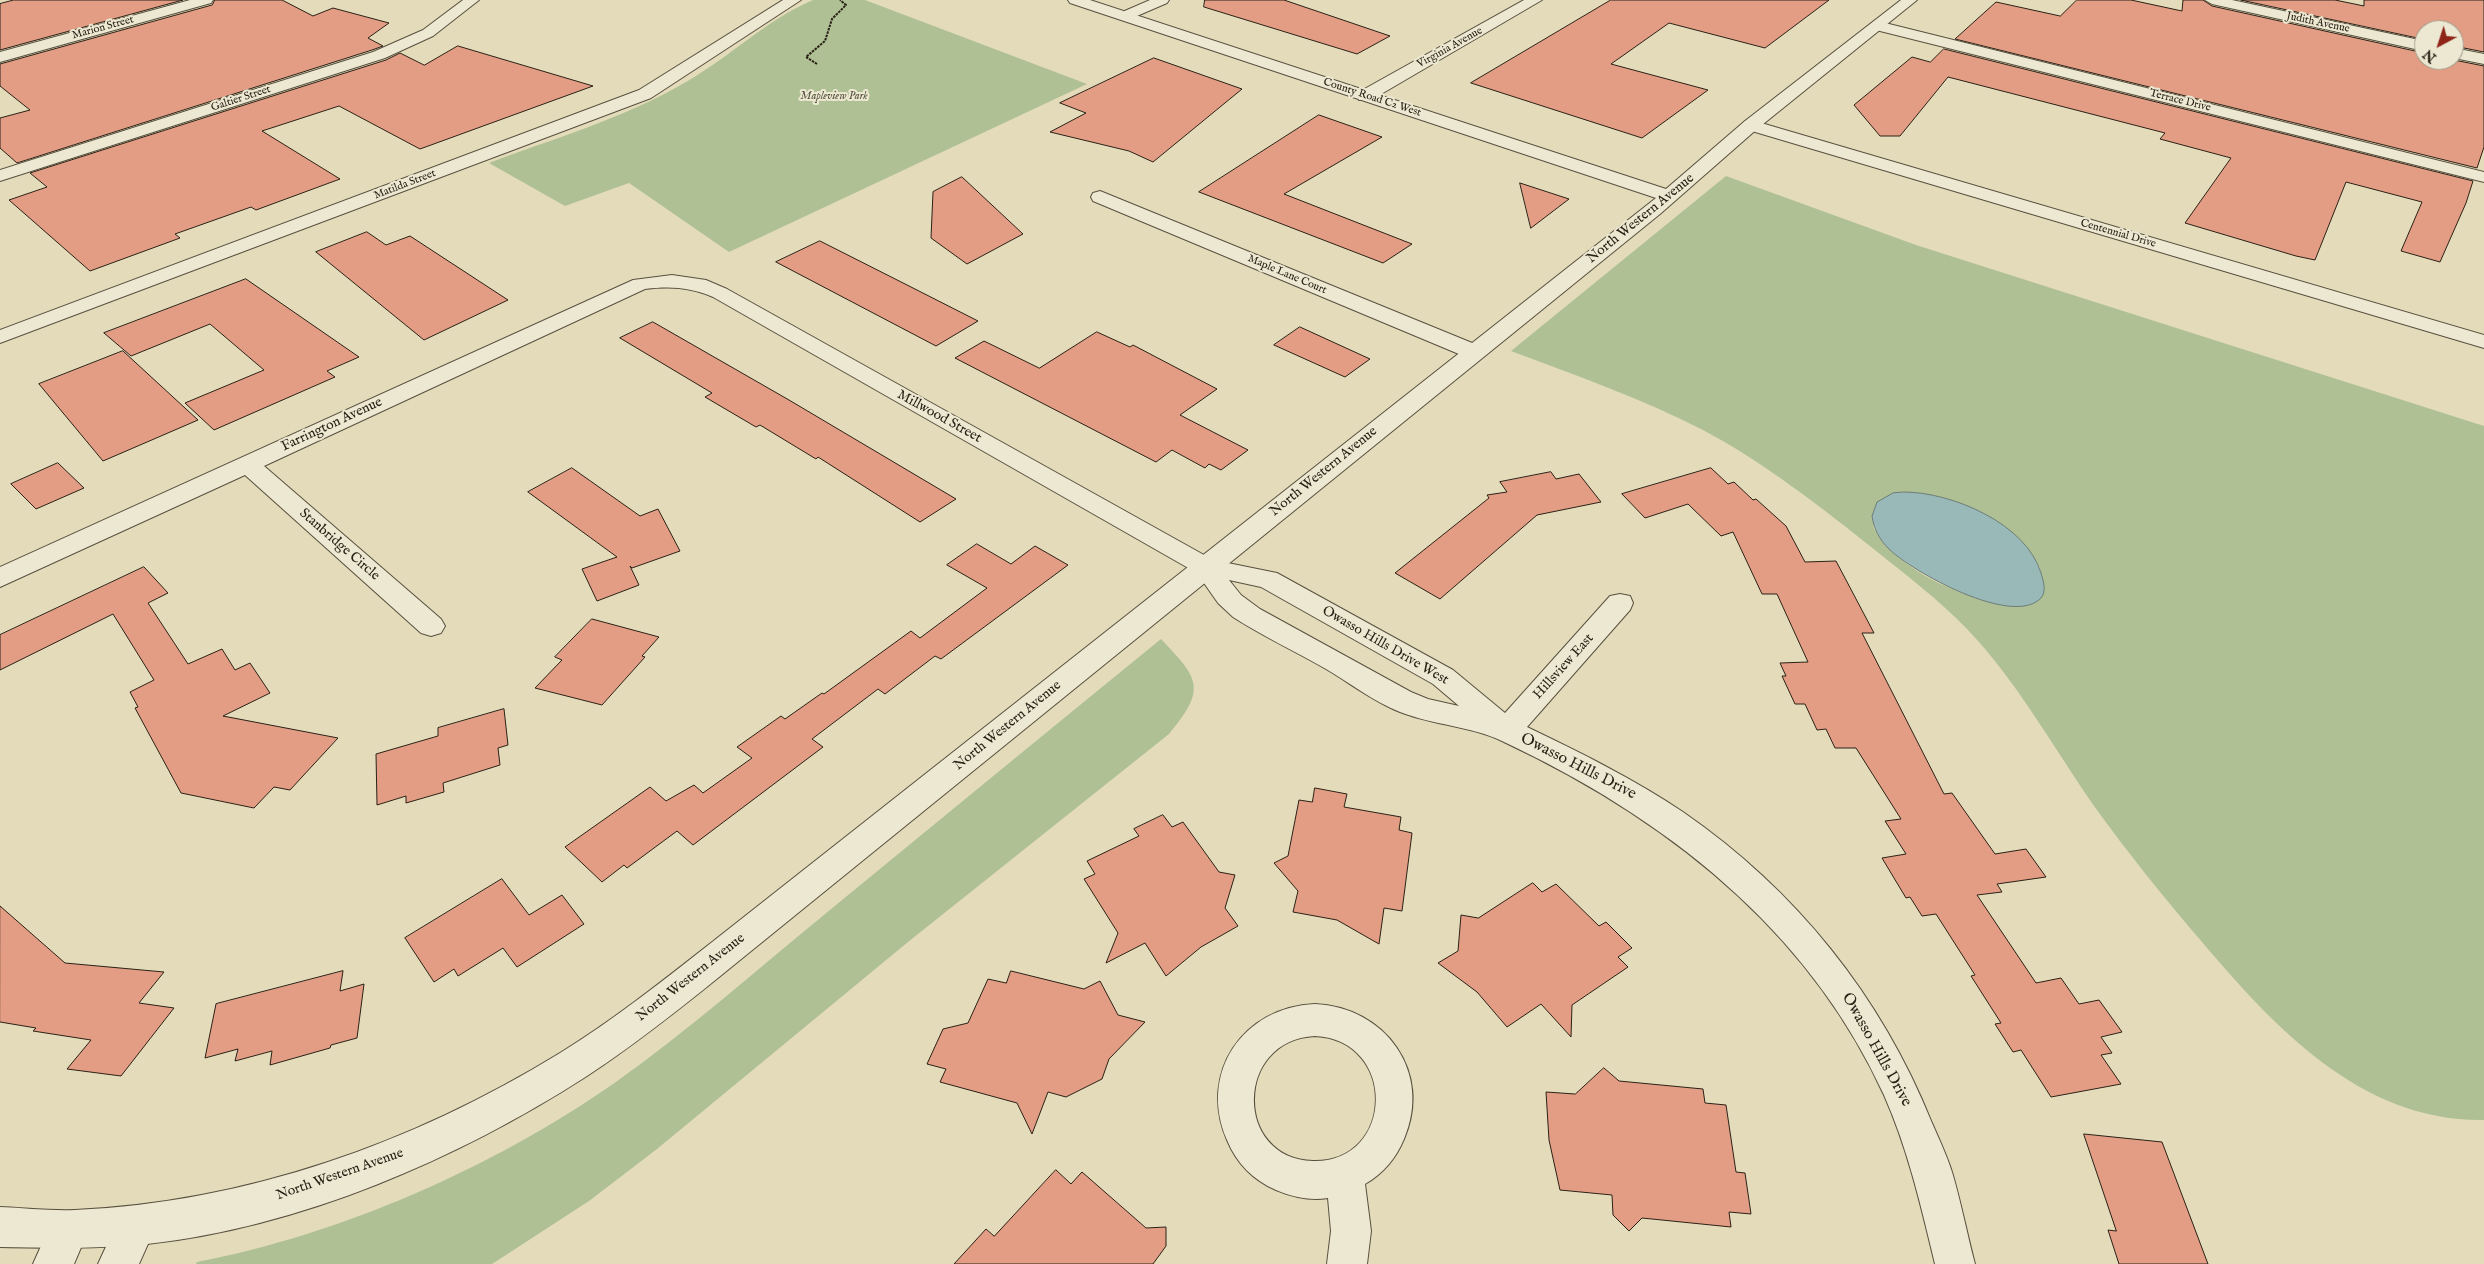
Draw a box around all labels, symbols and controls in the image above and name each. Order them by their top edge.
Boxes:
street label: Judith Avenue [2285,10,2351,36]
street label: Marion Street [71,13,135,43]
north arrow [2414,20,2464,70]
street label: Virginia Avenue [1415,25,1485,71]
text: N [2420,45,2440,67]
street label: County Road C2 West [1321,76,1423,120]
street label: Galtier Street [209,83,273,115]
street label: Terrace Drive [2148,87,2212,115]
park label: Mapleview Park [800,90,868,104]
street label: Matilda Street [372,167,438,203]
street label: North Western Avenue [1584,171,1698,267]
street label: Centennial Drive [2079,217,2157,251]
street label: Maple Lane Court [1245,252,1329,298]
street label: Millwood Street [894,387,984,447]
street label: Farrington Avenue [279,394,385,456]
street label: North Western Avenue [1267,424,1381,520]
street label: Stanbridge Circle [295,505,383,585]
street label: Owasso Hills Drive West [1319,603,1451,689]
street label: Hillsview East [1530,631,1598,703]
street label: North Western Avenue [951,678,1065,774]
street label: Owasso Hills Drive [1517,730,1639,804]
street label: North Western Avenue [633,930,749,1026]
street label: Owasso Hills Drive [1837,990,1915,1110]
street label: North Western Avenue [274,1145,406,1205]

